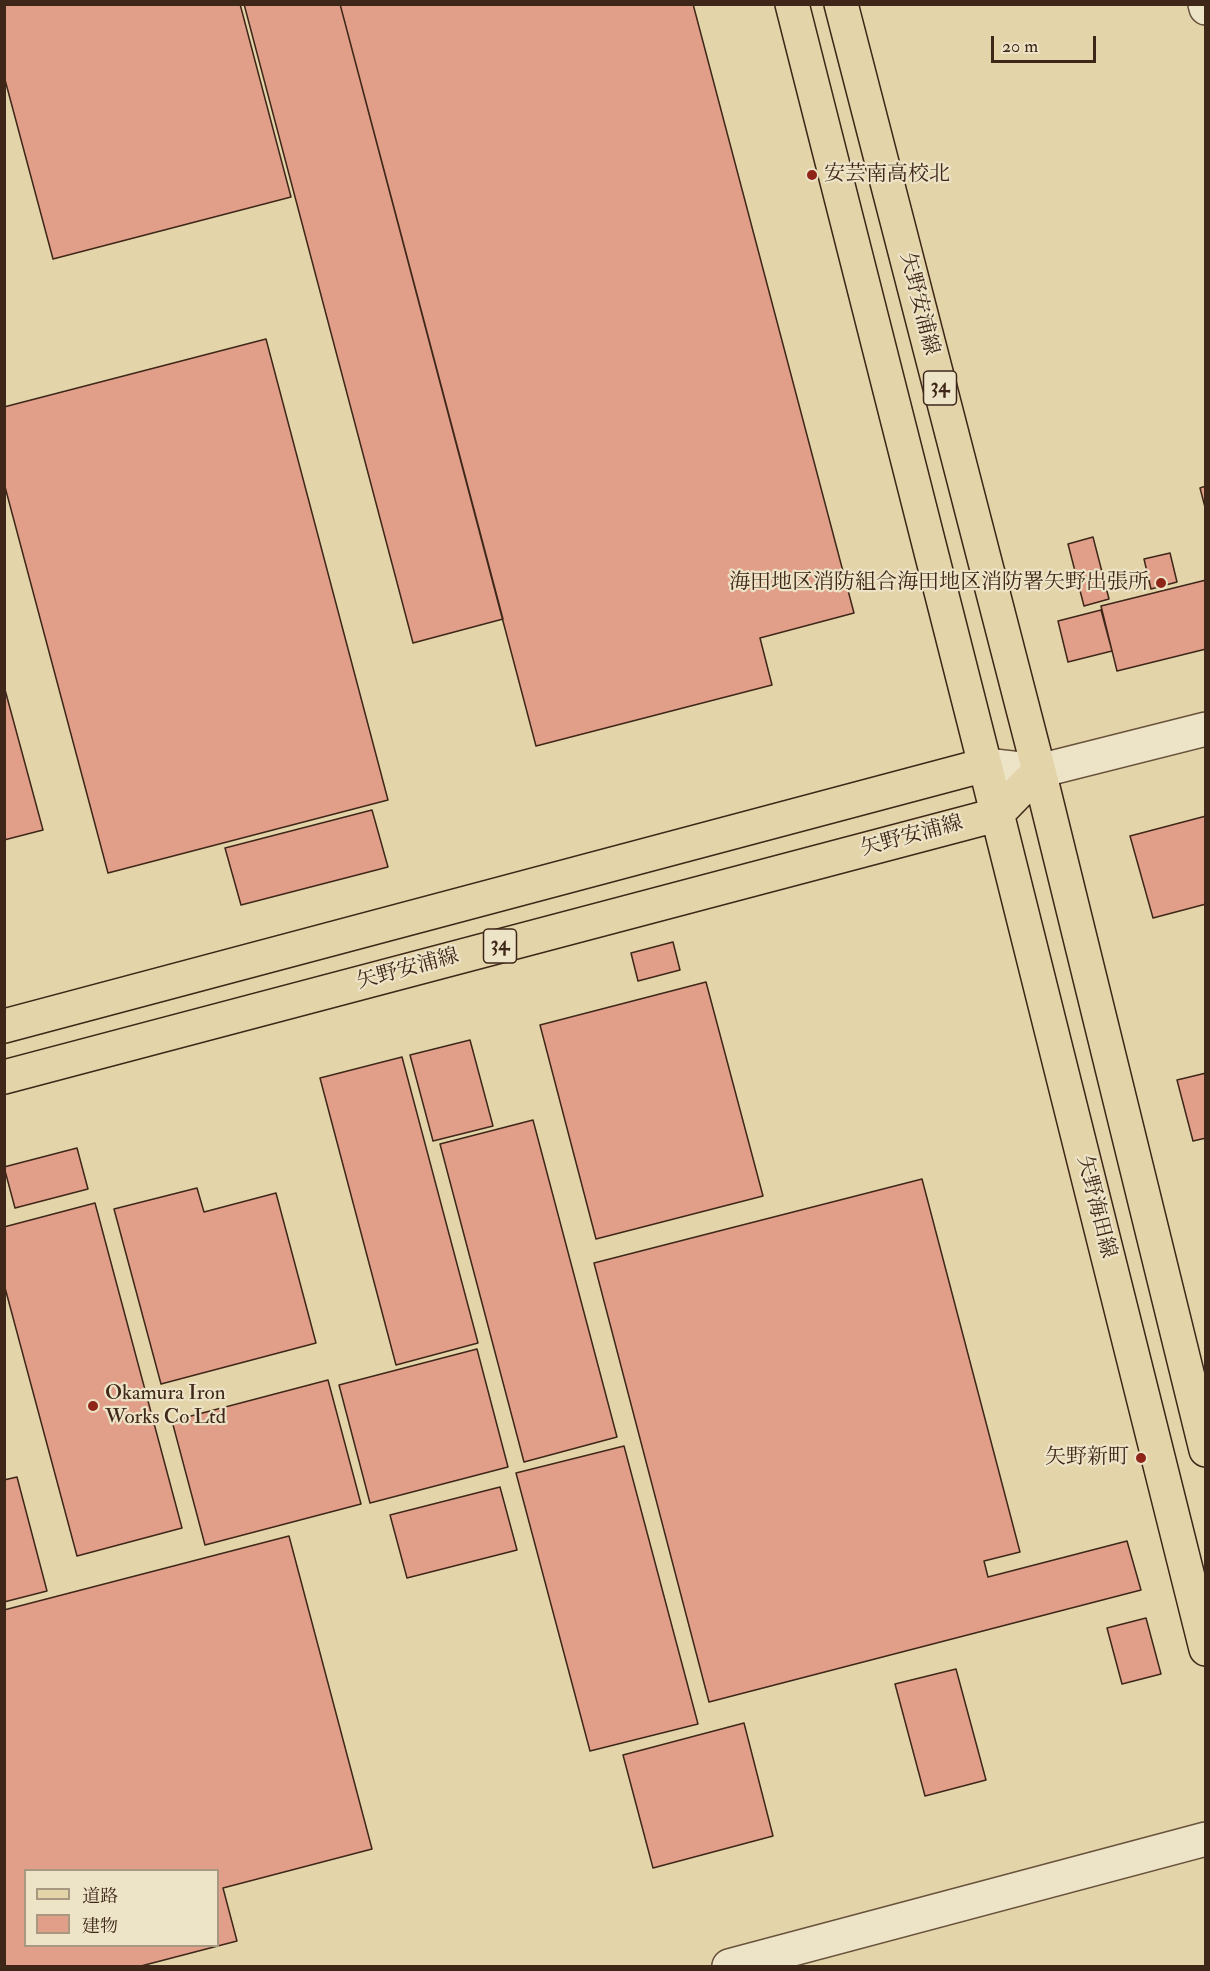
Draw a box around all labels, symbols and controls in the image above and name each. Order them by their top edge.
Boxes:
scale bar [994,24,1099,62]
text: 20 m [1002,35,1038,58]
place label: 安芸南高校北 [824,162,950,188]
marker: 安芸南高校北 [805,168,819,182]
street label: 矢野安浦線 [893,250,943,358]
road number: 34 [924,371,956,405]
place label: 海田地区消防組合海田地区消防署矢野出張所 [729,570,1149,596]
marker: 海田地区消防組合海田地区消防署矢野出張所 [1154,576,1168,590]
street label: 矢野安浦線 [858,811,966,863]
road number: 34 [484,929,516,963]
street label: 矢野安浦線 [354,944,462,996]
street label: 矢野海田線 [1070,1153,1120,1261]
place label: Okamura Iron Works Co Ltd [105,1381,226,1431]
marker: Okamura Iron Works Co Ltd [86,1399,100,1413]
place label: 矢野新町 [1045,1445,1129,1471]
marker: 矢野新町 [1134,1451,1148,1465]
legend [24,1869,219,1947]
text: 道路 [82,1885,118,1908]
text: 建物 [82,1915,118,1938]

